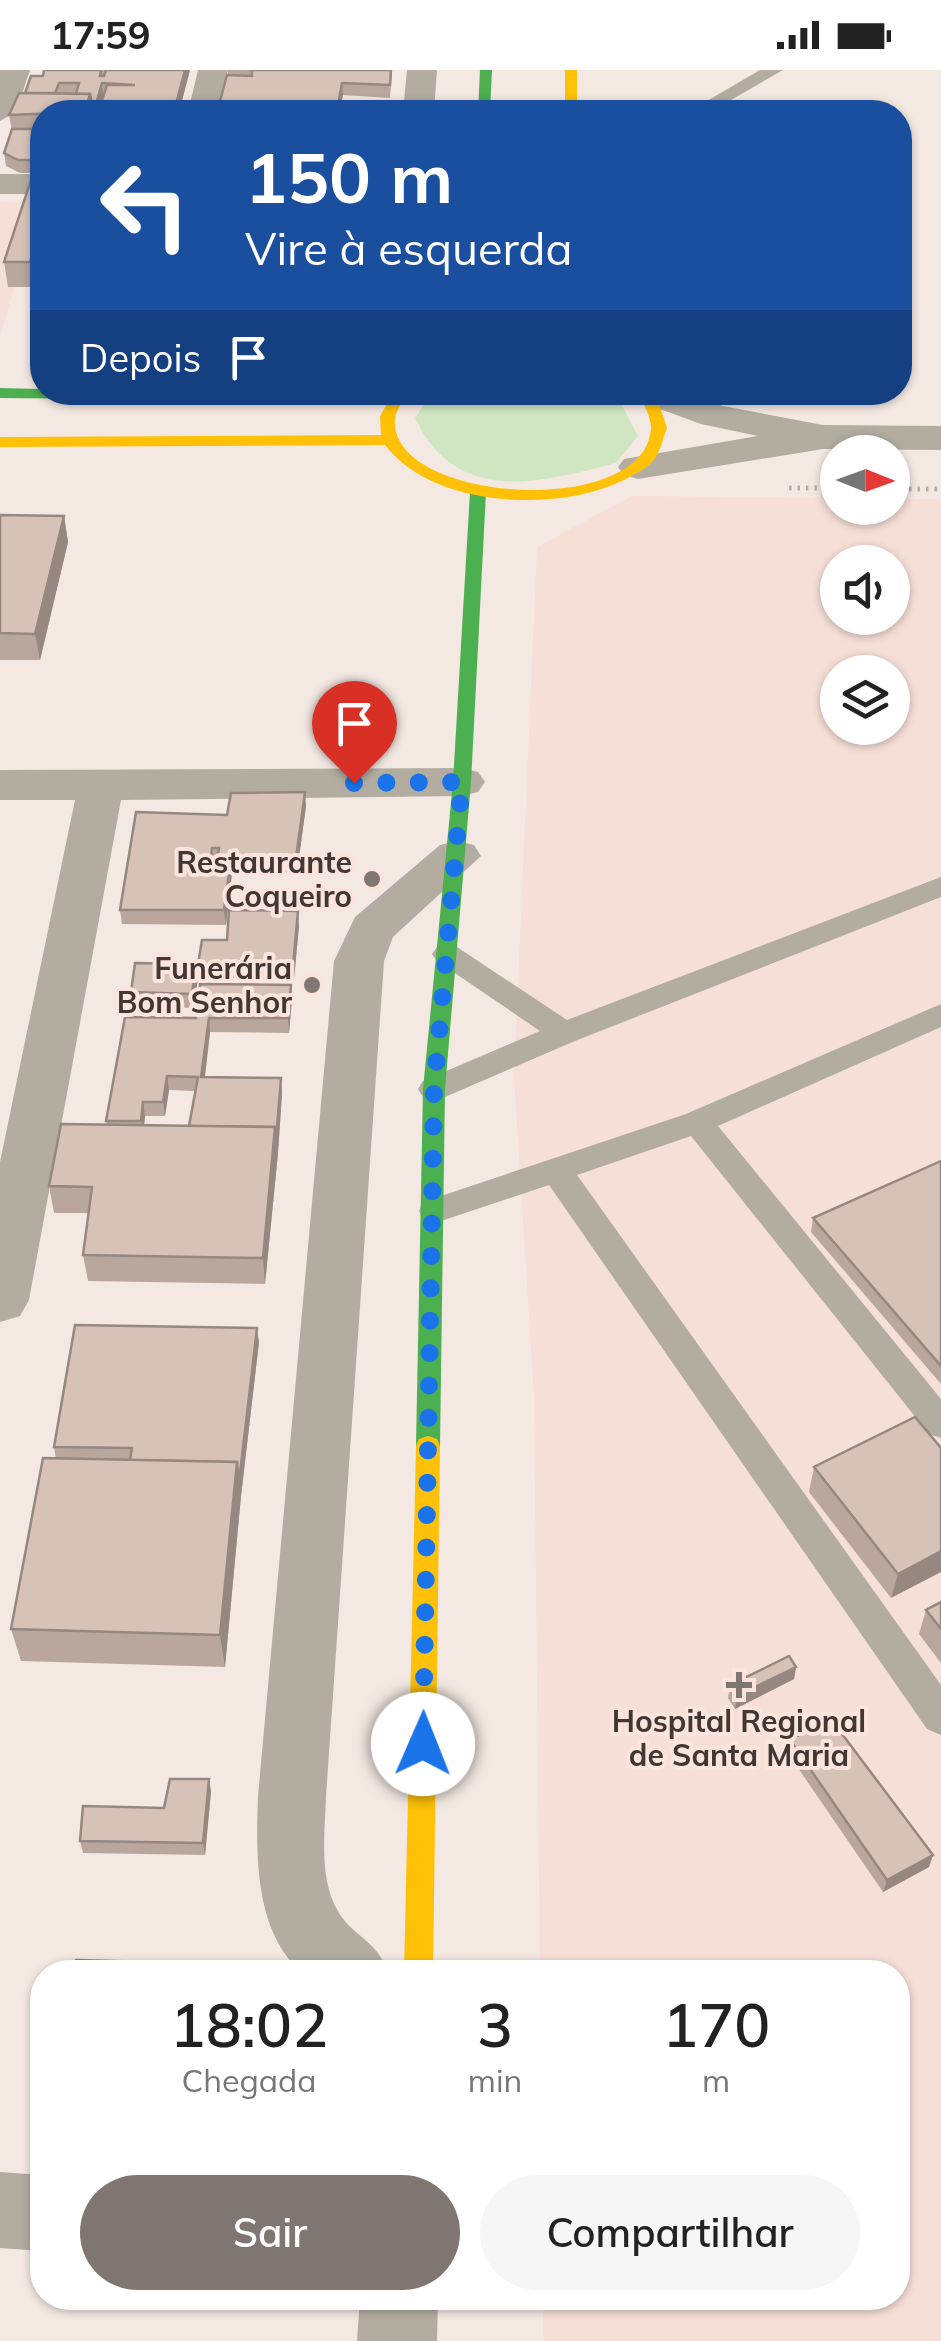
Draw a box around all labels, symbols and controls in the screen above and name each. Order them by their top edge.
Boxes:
text: 17:59 [50,11,151,59]
text: 150 m [245,133,453,221]
icon: left [80,140,210,270]
text: Vire à esquerda [245,220,572,276]
icon: arrive [221,330,276,385]
text: Depois [80,334,201,382]
north arrow [820,435,910,525]
map controls [820,435,910,745]
button: sound [820,545,910,635]
button: layers [820,655,910,745]
pin [312,681,397,784]
icon: arrive [327,696,382,751]
place label: Restaurante Coqueiro [176,843,352,915]
marker: Restaurante Coqueiro [361,868,383,890]
place label: Funerária Bom Senhor [117,949,292,1021]
marker: Funerária Bom Senhor [301,974,323,996]
marker: Hospital Regional de Santa Maria [726,1672,752,1698]
position arrow [371,1692,475,1796]
place label: Hospital Regional de Santa Maria [612,1702,866,1774]
text: 18:02 [170,1987,328,2062]
text: 3 [477,1987,513,2062]
text: 170 [662,1987,770,2062]
text: Chegada [181,2060,316,2100]
text: min [468,2060,522,2100]
text: m [702,2060,730,2100]
button: Sair [80,2175,460,2290]
button: Compartilhar [480,2175,860,2290]

